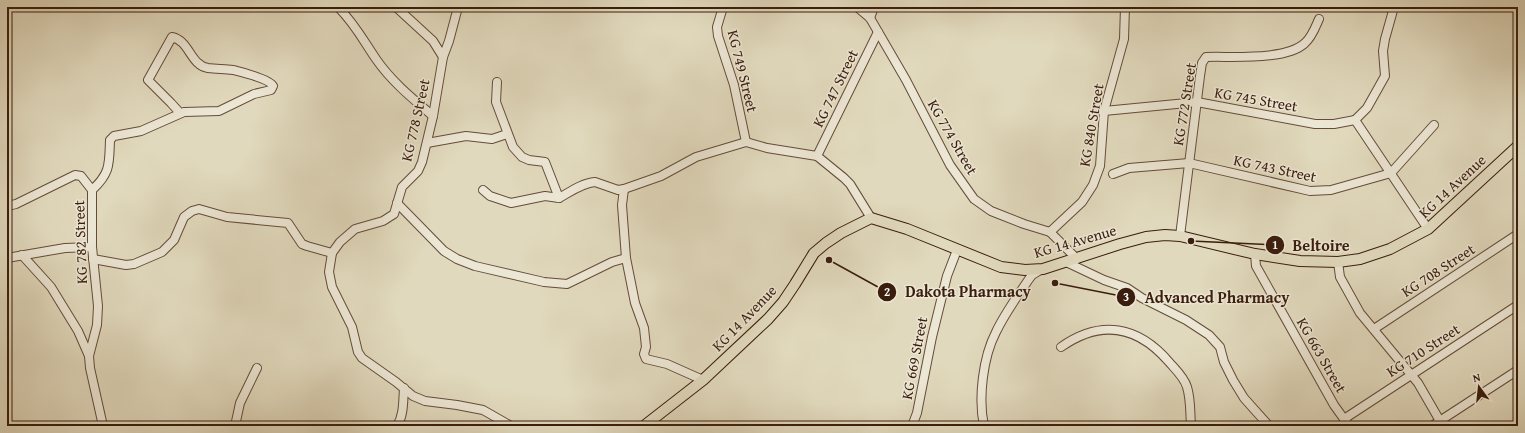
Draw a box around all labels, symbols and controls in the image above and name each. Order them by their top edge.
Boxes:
street label: KG 749 Street [723,28,764,115]
street label: KG 747 Street [807,45,863,130]
street label: KG 772 Street [1167,60,1201,147]
street label: KG 778 Street [395,76,435,163]
street label: KG 840 Street [1073,81,1109,168]
street label: KG 745 Street [1213,81,1300,117]
street label: KG 774 Street [923,95,983,179]
street label: KG 743 Street [1232,149,1319,187]
street label: KG 14 Avenue [1414,149,1490,223]
street label: KG 782 Street [68,199,92,284]
street label: KG 14 Avenue [1031,219,1119,263]
callout: Beltoire [1265,231,1358,259]
text: Beltoire [1292,233,1350,257]
text: 1 [1272,236,1278,253]
street label: KG 708 Street [1397,238,1480,302]
callout: Dakota Pharmacy [877,278,1039,306]
text: Dakota Pharmacy [905,279,1032,303]
street label: KG 14 Avenue [707,280,781,356]
text: 2 [884,283,890,300]
callout: Advanced Pharmacy [1116,283,1297,311]
text: Advanced Pharmacy [1145,285,1290,309]
text: 3 [1123,288,1129,305]
street label: KG 663 Street [1292,313,1352,397]
street label: KG 669 Street [896,314,932,401]
street label: KG 710 Street [1382,318,1465,382]
north arrow [1459,367,1499,407]
text: N [1471,368,1483,386]

